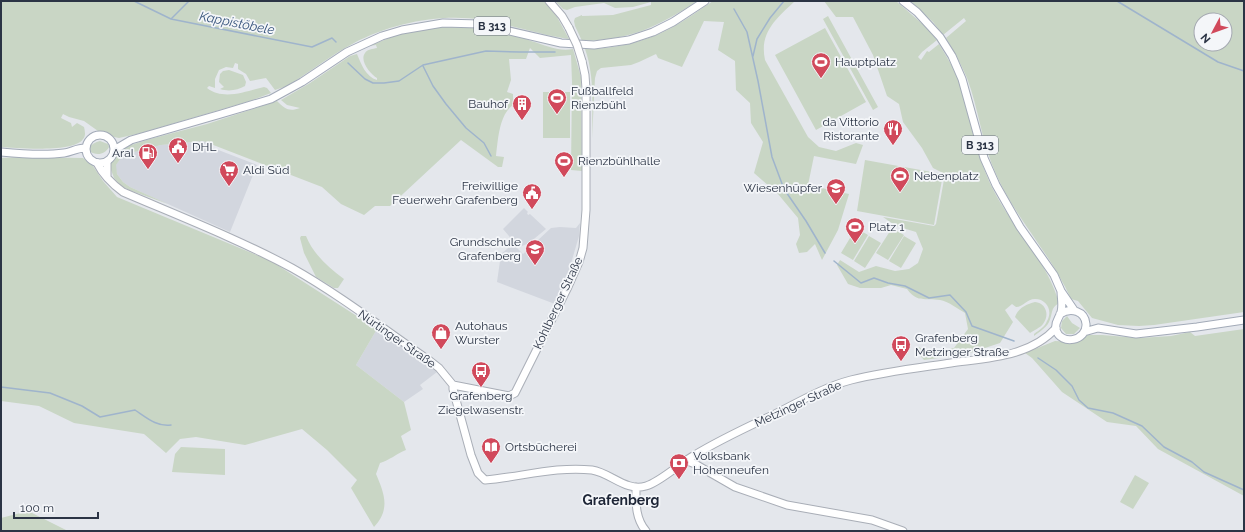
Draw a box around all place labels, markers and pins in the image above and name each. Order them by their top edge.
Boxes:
sports icon: Hauptplatz [810,51,832,79]
place label: Hauptplatz [835,55,896,69]
place label: Fußballfeld Rienzbühl [571,84,633,112]
sports icon: Fußballfeld Rienzbühl [546,87,568,115]
building icon: Bauhof [511,93,533,121]
place label: Bauhof [468,97,509,111]
place label: da Vittorio Ristorante [823,115,879,143]
restaurant icon: da Vittorio Ristorante [882,118,904,146]
public building icon: DHL [167,136,189,164]
place label: DHL [192,140,216,154]
fuel station icon: Aral [137,142,159,170]
place label: Aral [112,146,135,160]
sports icon: Rienzbühlhalle [553,150,575,178]
place label: Rienzbühlhalle [578,154,660,168]
supermarket icon: Aldi Süd [218,159,240,187]
place label: Aldi Süd [243,163,289,177]
sports icon: Nebenplatz [889,165,911,193]
place label: Nebenplatz [914,169,979,183]
school or university icon: Wiesenhüpfer [825,177,847,205]
place label: Freiwillige Feuerwehr Grafenberg [392,179,518,207]
place label: Wiesenhüpfer [744,181,823,195]
public building icon: Freiwillige Feuerwehr Grafenberg [521,182,543,210]
sports icon: Platz 1 [844,216,866,244]
place label: Platz 1 [869,220,904,234]
place label: Grundschule Grafenberg [450,235,521,263]
school or university icon: Grundschule Grafenberg [524,238,546,266]
place label: Autohaus Wurster [455,319,508,347]
shop icon: Autohaus Wurster [430,322,452,350]
place label: Grafenberg Metzinger Straße [915,331,1009,359]
bus stop icon: Grafenberg Metzinger Straße [890,334,912,362]
bus stop icon: Grafenberg Ziegelwasenstr. [470,360,492,388]
place label: Grafenberg Ziegelwasenstr. [438,389,524,417]
library icon: Ortsbücherei [480,436,502,464]
place label: Ortsbücherei [505,440,577,454]
place label: Volksbank Hohenneufen [693,449,769,477]
bank icon: Volksbank Hohenneufen [668,452,690,480]

